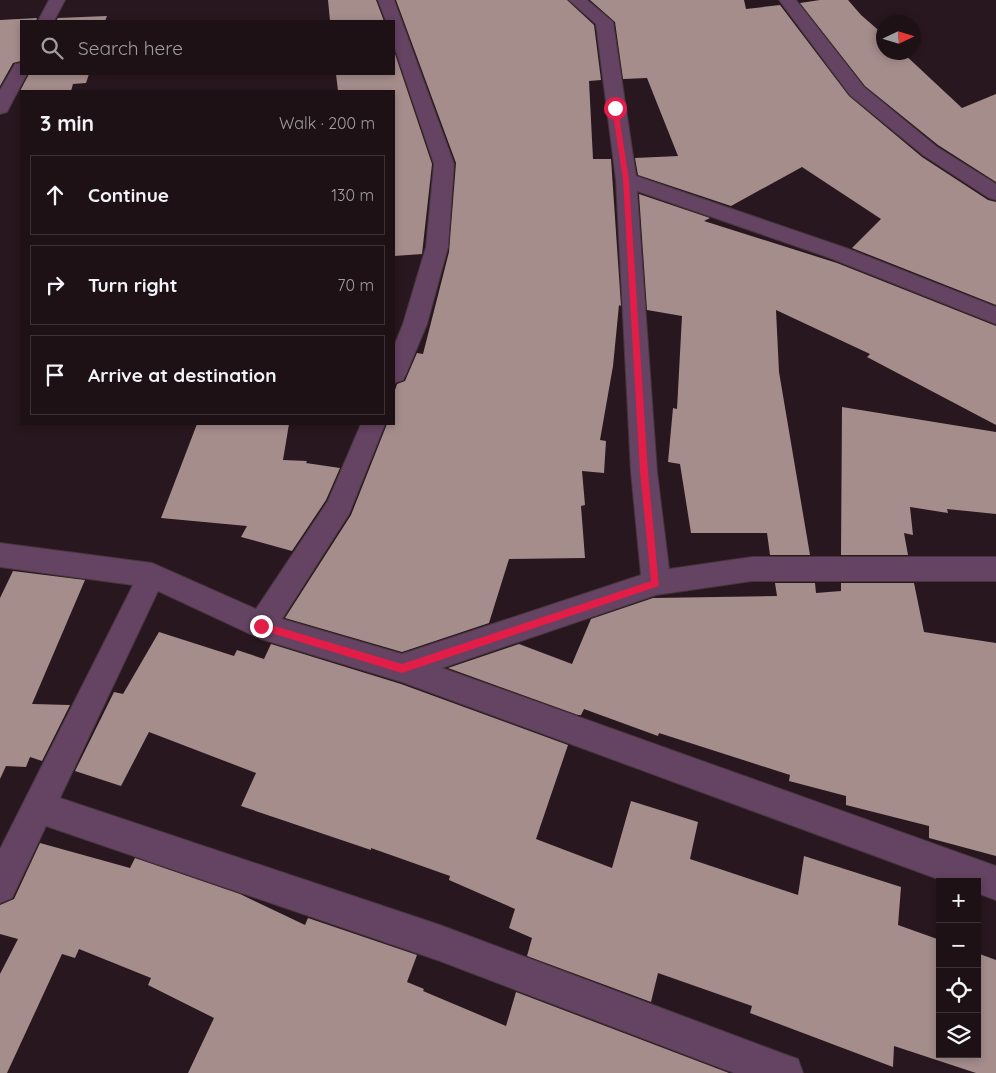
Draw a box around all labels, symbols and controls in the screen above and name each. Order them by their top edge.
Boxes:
north arrow [876,15,921,60]
search box [20,20,395,75]
icon: search [38,34,66,62]
text: Search here [78,36,183,60]
route start [604,97,627,120]
text: 3 min [40,110,94,136]
text: Walk · 200 m [279,113,375,133]
icon: ahead [41,181,69,209]
text: Continue [88,183,169,207]
text: 130 m [331,185,374,205]
icon: right [41,271,69,299]
text: Turn right [88,273,177,297]
text: 70 m [337,275,374,295]
icon: arrive [41,361,69,389]
text: Arrive at destination [88,363,277,387]
route end [250,615,273,638]
map controls [936,878,981,1058]
button: + [936,878,981,923]
button: − [936,923,981,968]
button: locate [936,968,981,1013]
button: layers [936,1013,981,1058]

